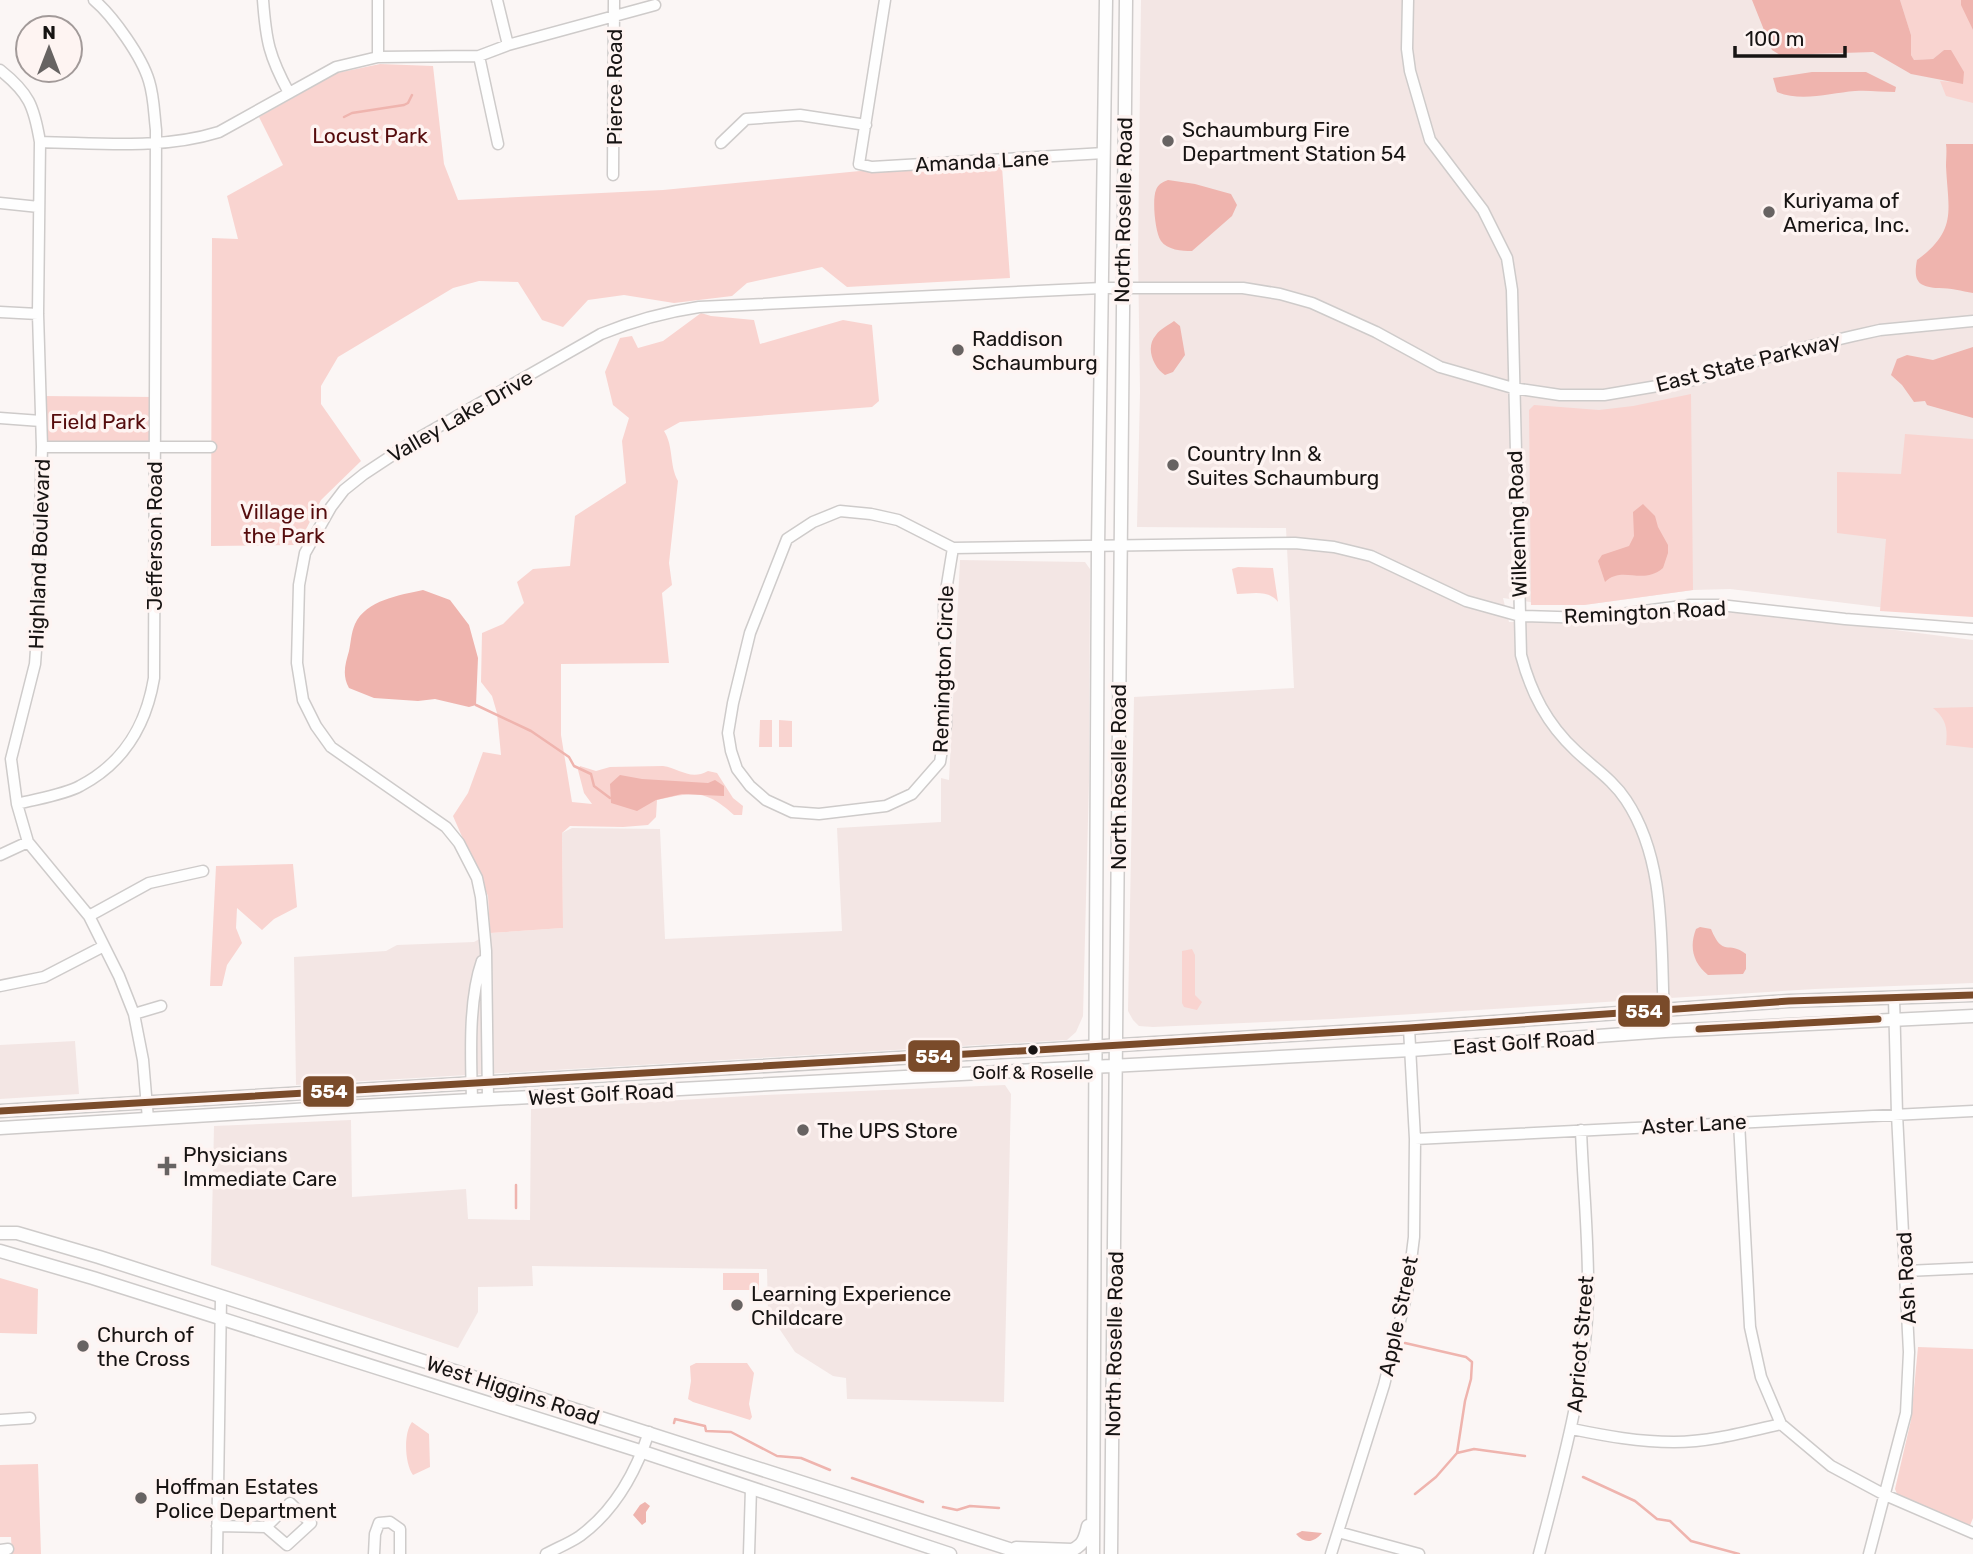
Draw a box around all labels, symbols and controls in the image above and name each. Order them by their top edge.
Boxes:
north arrow [14,14,84,84]
scale bar [1735,14,1845,58]
text: N [42,21,56,44]
text: 100 m [1745,26,1804,51]
street label: Pierce Road [602,29,627,145]
street label: North Roselle Road [1109,117,1137,303]
place label: Schaumburg Fire Department Station 54 [1182,117,1406,166]
park label: Locust Park [312,123,428,148]
marker: Schaumburg Fire Department Station 54 [1160,133,1176,149]
street label: Amanda Lane [914,145,1050,177]
place label: Kuriyama of America, Inc. [1783,188,1909,237]
marker: Kuriyama of America, Inc. [1761,204,1777,220]
place label: Raddison Schaumburg [972,326,1098,375]
street label: East State Parkway [1653,327,1843,397]
marker: Raddison Schaumburg [950,342,966,358]
street label: Valley Lake Drive [383,364,537,468]
park label: Field Park [50,409,146,434]
place label: Country Inn & Suites Schaumburg [1187,441,1379,490]
street label: Wilkening Road [1502,450,1532,598]
marker: Country Inn & Suites Schaumburg [1165,457,1181,473]
street label: Highland Boulevard [23,458,55,650]
street label: Jefferson Road [142,461,167,611]
park label: Village in the Park [240,499,328,548]
street label: Remington Circle [928,585,958,753]
street label: Remington Road [1563,595,1727,629]
street label: North Roselle Road [1106,684,1131,870]
line badge: 554 [1617,994,1671,1028]
text: 554 [1625,1000,1663,1023]
street label: East Golf Road [1452,1025,1596,1059]
line badge: 554 [907,1039,961,1073]
marker: Golf & Roselle [1026,1043,1040,1057]
text: 554 [915,1045,953,1068]
place label: Golf & Roselle [972,1061,1094,1084]
line badge: 554 [302,1075,355,1108]
street label: West Golf Road [527,1078,675,1110]
text: 554 [310,1080,348,1103]
street label: Aster Lane [1641,1109,1747,1139]
place label: The UPS Store [817,1118,958,1143]
marker: The UPS Store [795,1122,811,1138]
place label: Physicians Immediate Care [183,1142,337,1191]
marker: Physicians Immediate Care [157,1156,177,1176]
street label: Ash Road [1891,1231,1921,1325]
street label: North Roselle Road [1100,1251,1128,1437]
street label: Apple Street [1373,1254,1423,1378]
street label: Apricot Street [1562,1275,1598,1413]
place label: Learning Experience Childcare [751,1281,951,1330]
marker: Learning Experience Childcare [729,1297,745,1313]
place label: Church of the Cross [97,1322,194,1371]
marker: Church of the Cross [75,1338,91,1354]
street label: West Higgins Road [423,1350,603,1430]
place label: Hoffman Estates Police Department [155,1474,337,1523]
marker: Hoffman Estates Police Department [133,1490,149,1506]

